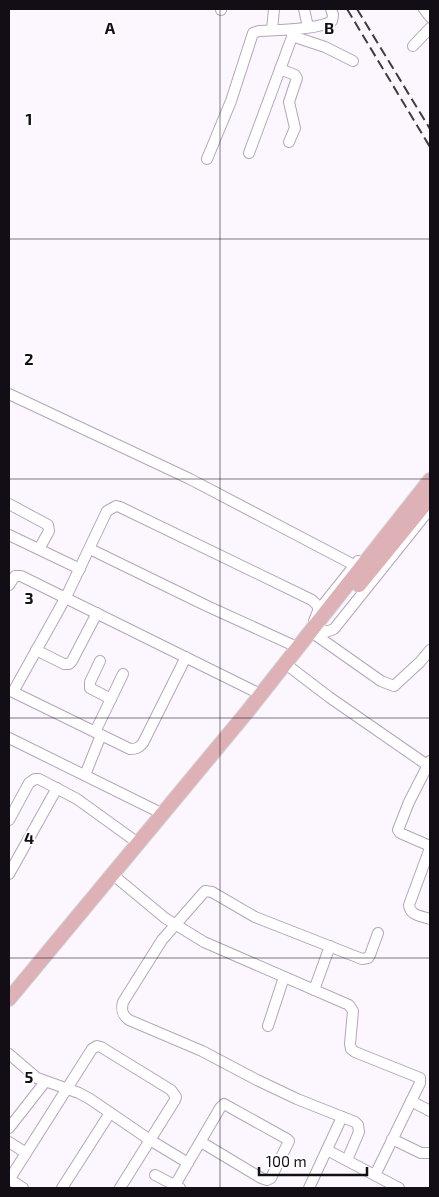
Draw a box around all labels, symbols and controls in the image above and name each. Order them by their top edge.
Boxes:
text: A [105,18,116,37]
text: B [324,18,334,37]
text: 1 [26,109,32,128]
text: 2 [24,349,34,368]
text: 3 [24,588,34,607]
text: 4 [24,828,34,847]
text: 5 [25,1067,34,1086]
scale bar [259,1144,366,1176]
text: 100 m [266,1152,307,1170]

